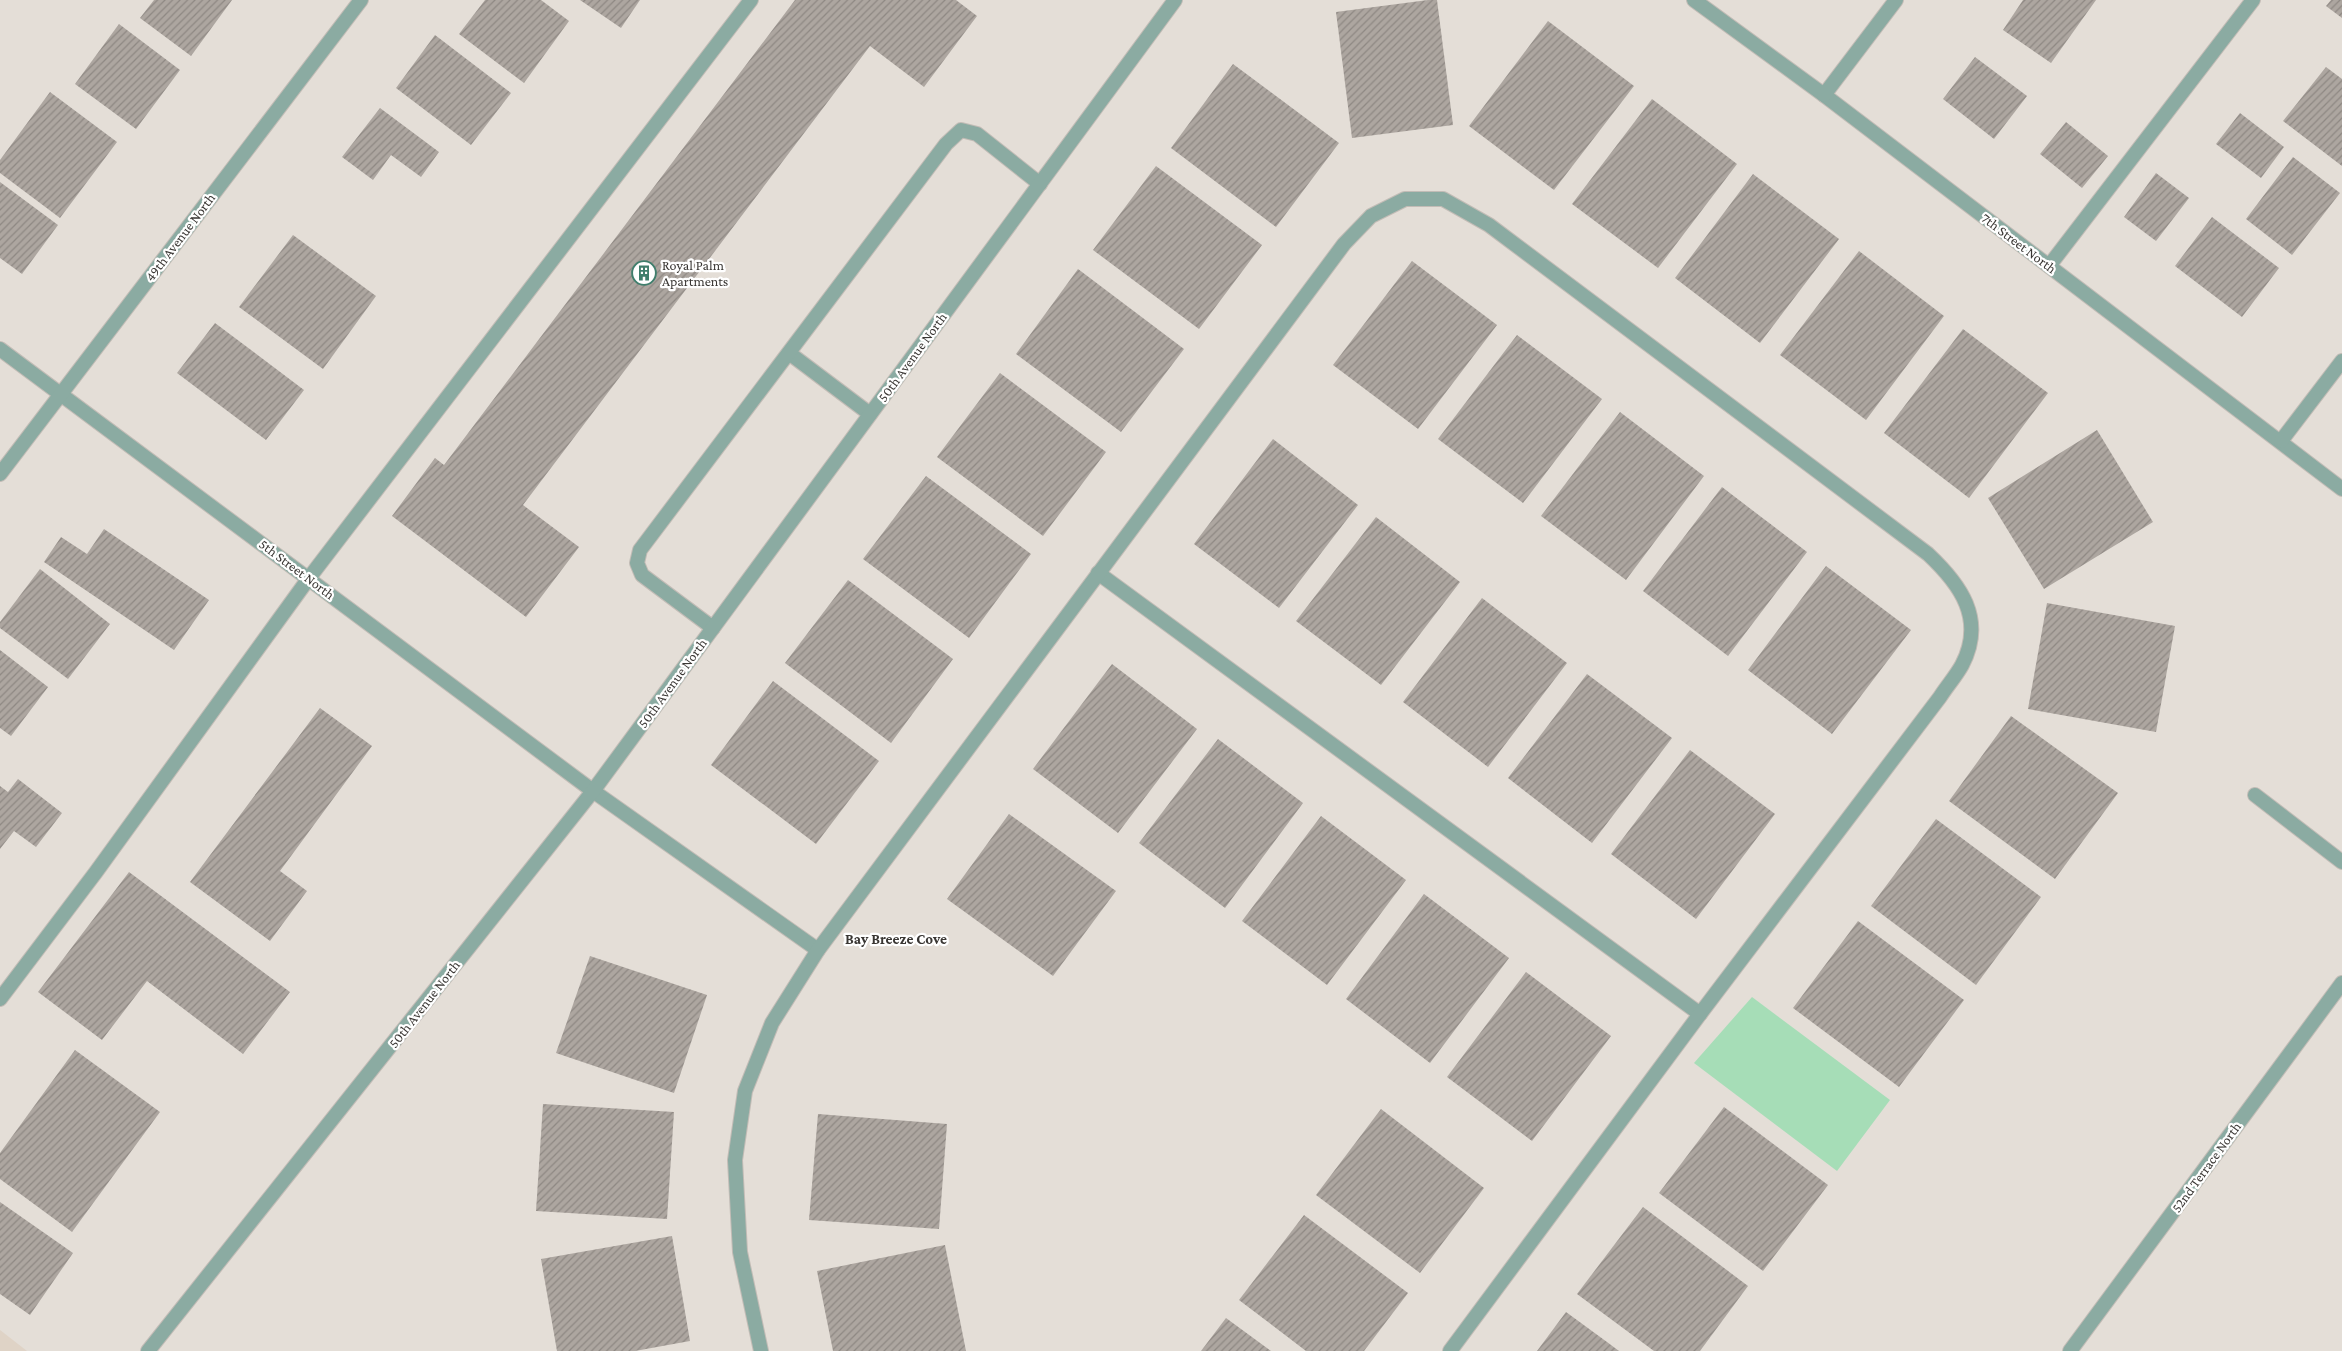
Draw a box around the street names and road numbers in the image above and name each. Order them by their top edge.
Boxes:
street label: 49th Avenue North [142,189,219,284]
street label: 7th Street North [1978,210,2060,277]
street label: 50th Avenue North [874,309,950,405]
street label: 5th Street North [256,536,338,603]
street label: 50th Avenue North [634,635,710,731]
street label: 50th Avenue North [385,957,463,1051]
street label: 52nd Terrace North [2168,1118,2244,1215]

